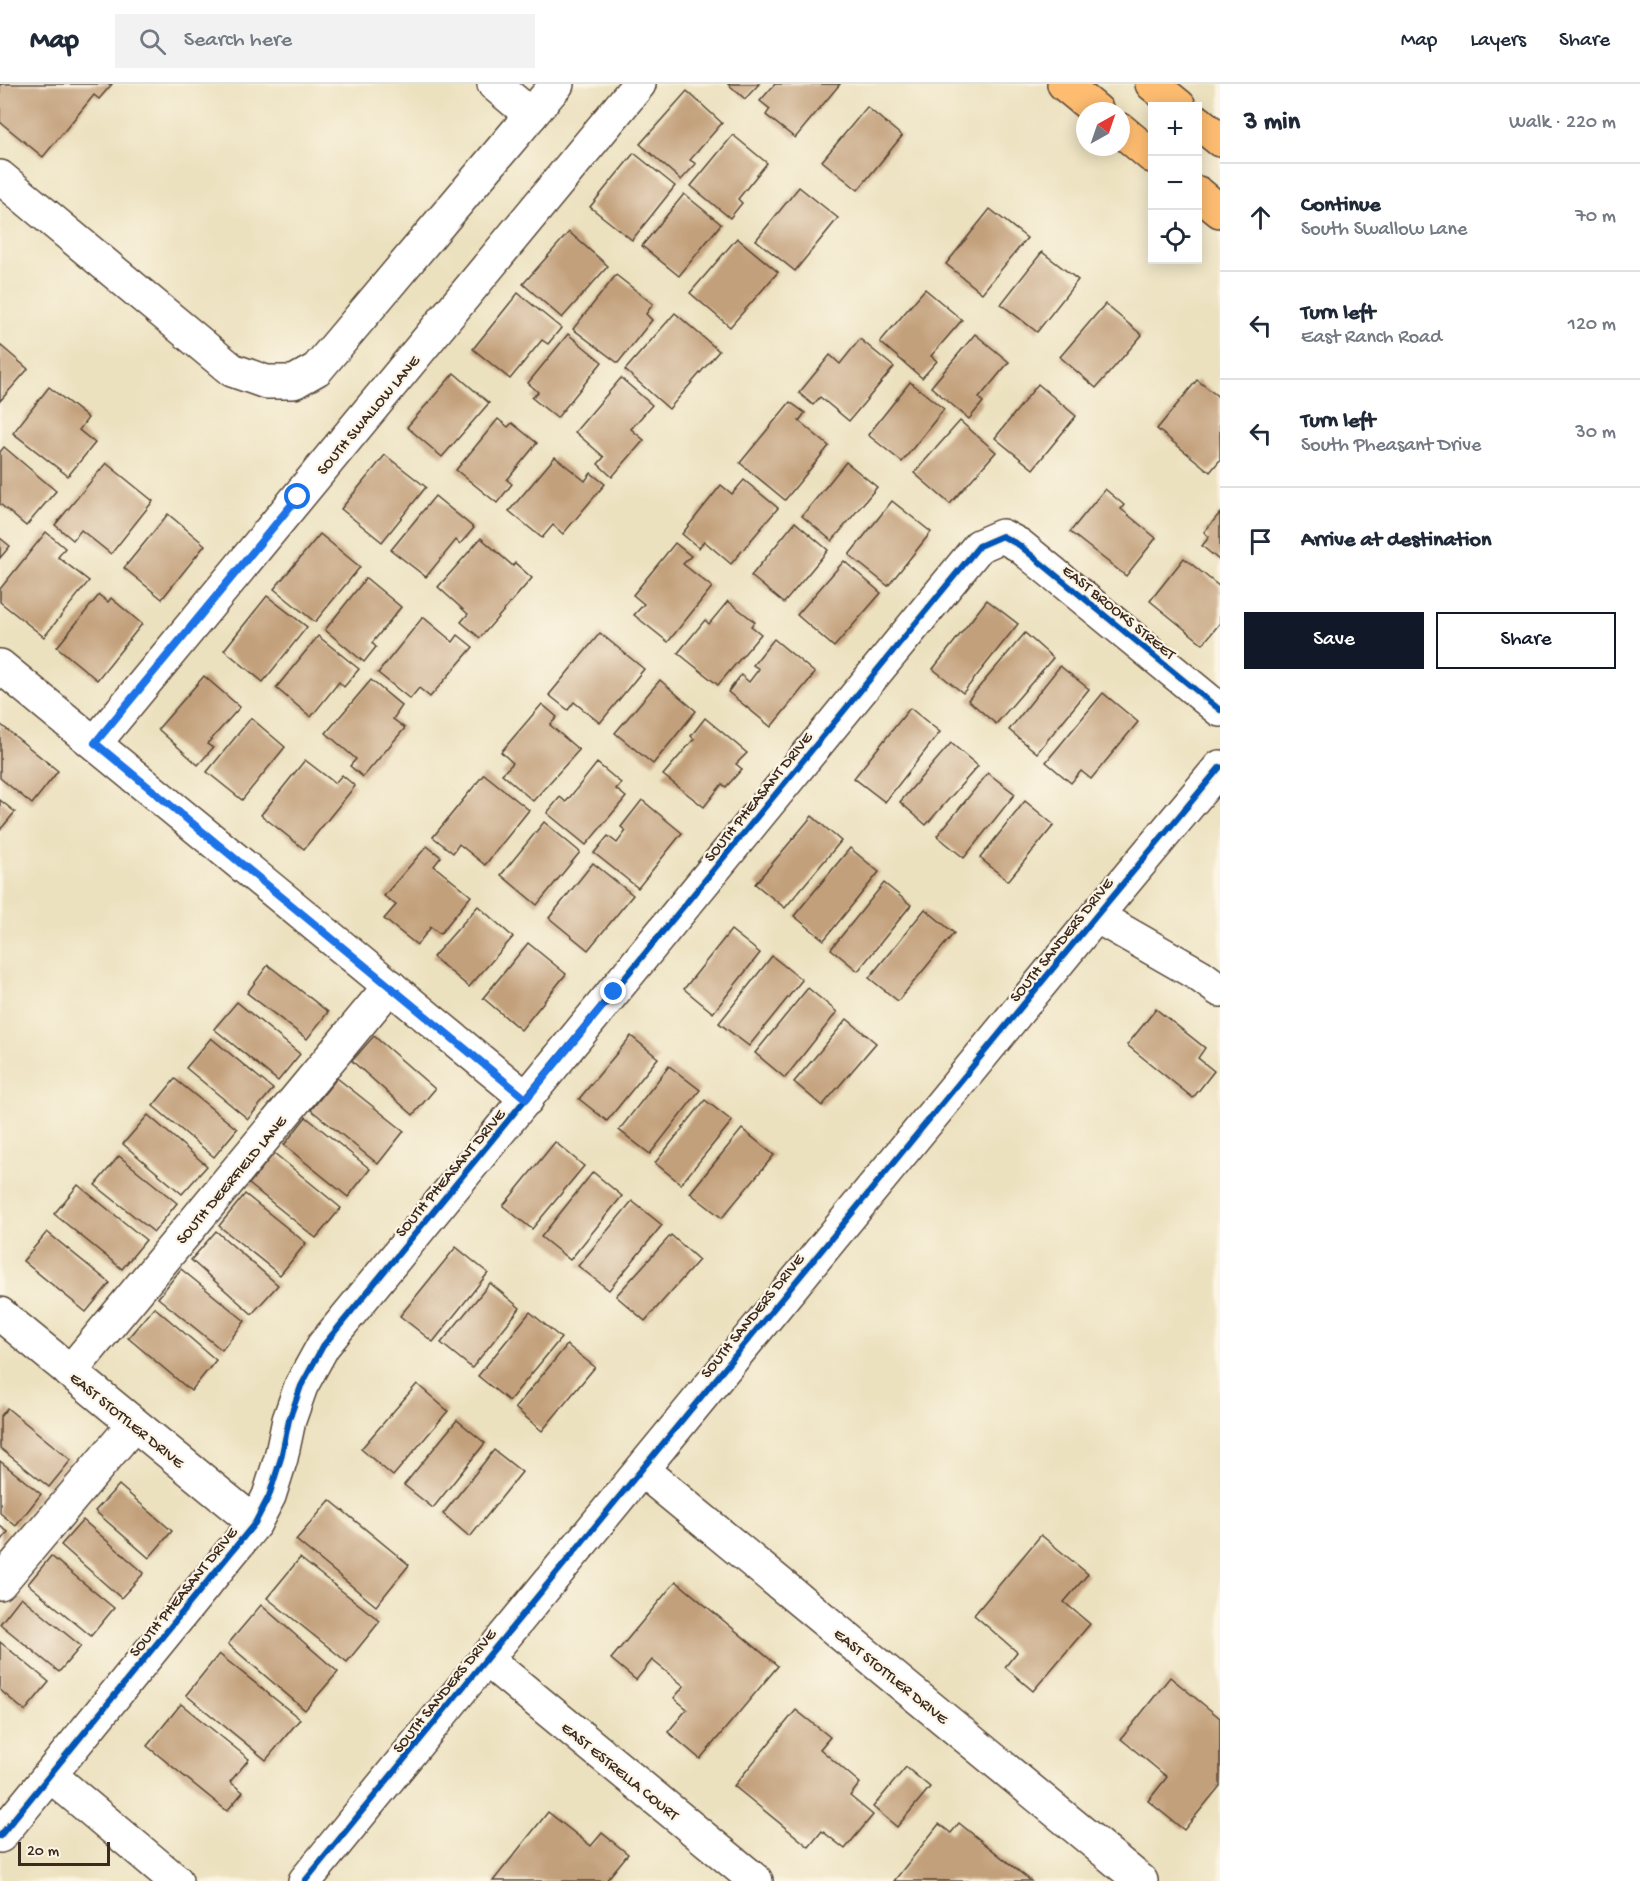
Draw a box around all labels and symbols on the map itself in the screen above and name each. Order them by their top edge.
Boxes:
north arrow [1076,102,1130,156]
street label: SOUTH SWALLOW LANE [314,352,426,480]
route start [284,483,310,509]
street label: EAST BROOKS STREET [1057,562,1179,666]
street label: SOUTH PHEASANT DRIVE [702,729,819,867]
street label: SOUTH SANDERS DRIVE [1007,875,1119,1007]
route end [600,978,626,1004]
street label: SOUTH PHEASANT DRIVE [392,1105,512,1242]
street label: SOUTH DEERFIELD LANE [173,1112,293,1249]
street label: SOUTH SANDERS DRIVE [698,1251,810,1383]
street label: EAST STOTTLER DRIVE [65,1370,188,1474]
street label: SOUTH PHEASANT DRIVE [127,1524,244,1662]
street label: SOUTH SANDERS DRIVE [390,1626,502,1758]
street label: EAST STOTTLER DRIVE [829,1626,952,1730]
street label: EAST ESTRELLA COURT [556,1719,682,1826]
scale bar [18,1839,110,1866]

